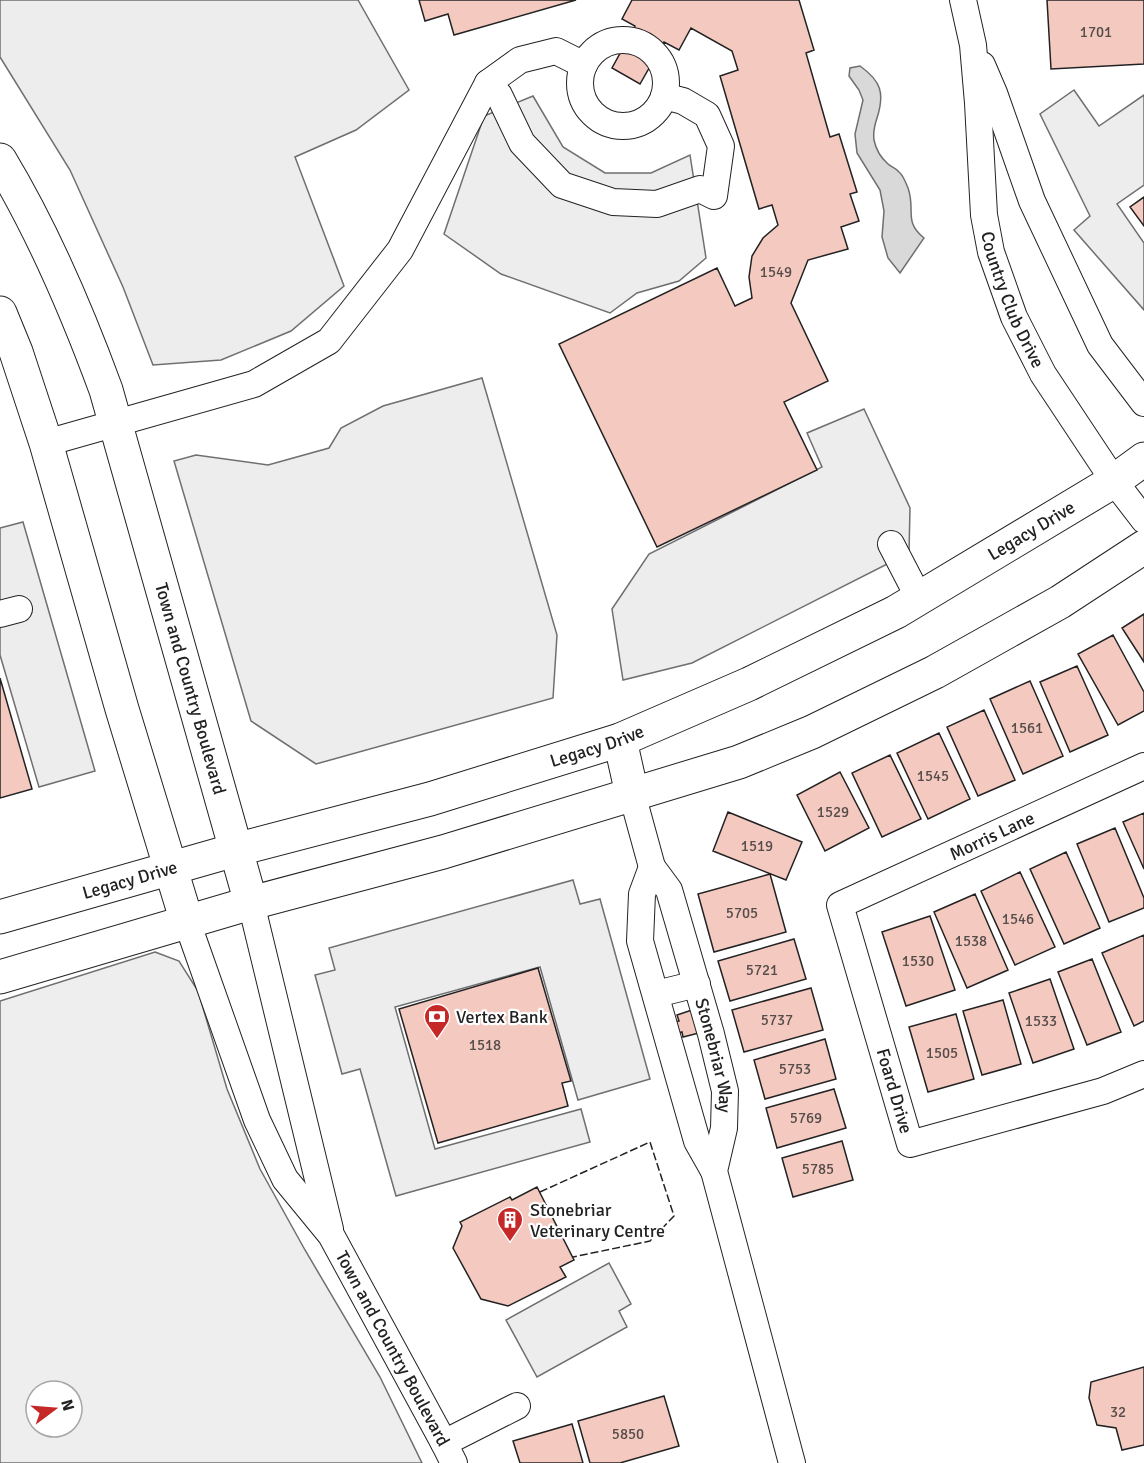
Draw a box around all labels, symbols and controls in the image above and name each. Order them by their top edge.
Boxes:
house number: 1701 [1080,23,1112,41]
street label: Country Club Drive [976,230,1049,371]
house number: 1549 [760,263,792,281]
street label: Legacy Drive [984,496,1079,565]
street label: Town and Country Boulevard [150,580,231,797]
house number: 1561 [1011,719,1043,737]
street label: Legacy Drive [547,720,647,772]
house number: 1545 [917,767,949,785]
house number: 1529 [817,803,849,821]
street label: Morris Lane [946,807,1038,865]
house number: 1519 [741,837,773,855]
street label: Legacy Drive [80,856,180,904]
house number: 5705 [726,904,758,922]
house number: 1546 [1002,910,1034,928]
house number: 1538 [955,932,987,950]
house number: 1530 [902,952,934,970]
house number: 5721 [746,961,778,979]
street label: Stonebriar Way [690,995,737,1114]
bank icon: Vertex Bank [422,1002,452,1040]
place label: Vertex Bank [456,1006,548,1028]
house number: 5737 [761,1011,793,1029]
house number: 1533 [1025,1012,1057,1030]
house number: 1518 [469,1036,501,1054]
house number: 1505 [926,1044,958,1062]
street label: Foard Drive [872,1046,917,1136]
house number: 5753 [779,1060,811,1078]
house number: 5769 [790,1109,822,1127]
house number: 5785 [802,1160,834,1178]
place label: Stonebriar Veterinary Centre [530,1199,665,1242]
building icon: Stonebriar Veterinary Centre [495,1205,525,1243]
street label: Town and Country Boulevard [331,1247,455,1450]
north arrow [24,1379,84,1439]
text: N [56,1397,79,1413]
house number: 32 [1110,1403,1126,1421]
house number: 5850 [612,1425,644,1443]

